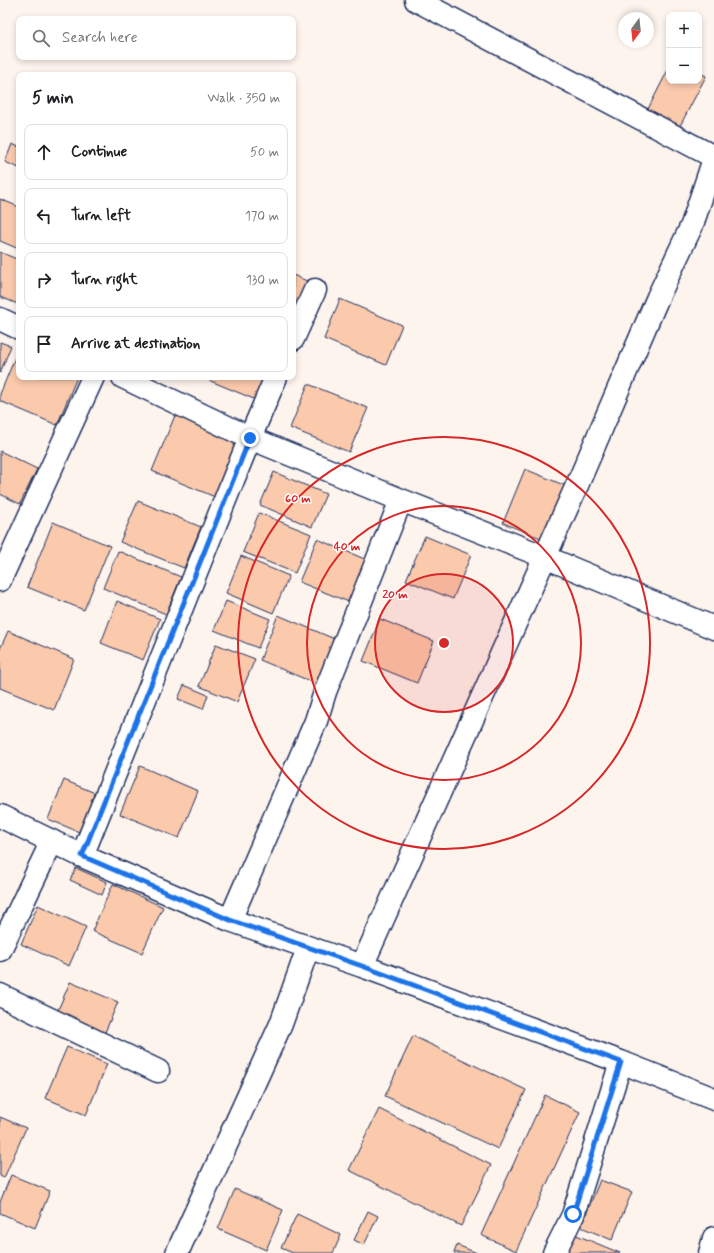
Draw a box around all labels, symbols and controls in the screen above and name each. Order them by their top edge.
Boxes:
north arrow [618,12,654,48]
map controls [666,12,702,84]
button: + [666,12,702,48]
search box [16,16,296,60]
icon: search [30,27,52,49]
text: Search here [62,28,138,48]
button: − [666,48,702,84]
text: 5 min [32,87,74,109]
text: Walk · 350 m [207,90,280,107]
icon: ahead [33,141,55,163]
text: Continue [71,142,127,162]
text: 50 m [250,144,279,161]
icon: left [33,205,55,227]
text: Turn left [71,206,131,226]
text: 170 m [245,208,279,225]
icon: right [33,269,55,291]
text: Turn right [71,270,138,290]
text: 130 m [246,272,279,289]
icon: arrive [33,333,55,355]
text: Arrive at destination [71,334,200,354]
route end [241,429,259,447]
text: 60 m [285,491,311,507]
text: 40 m [334,539,361,555]
text: 20 m [382,587,408,603]
centre of rings [437,636,451,650]
route start [564,1205,582,1223]

